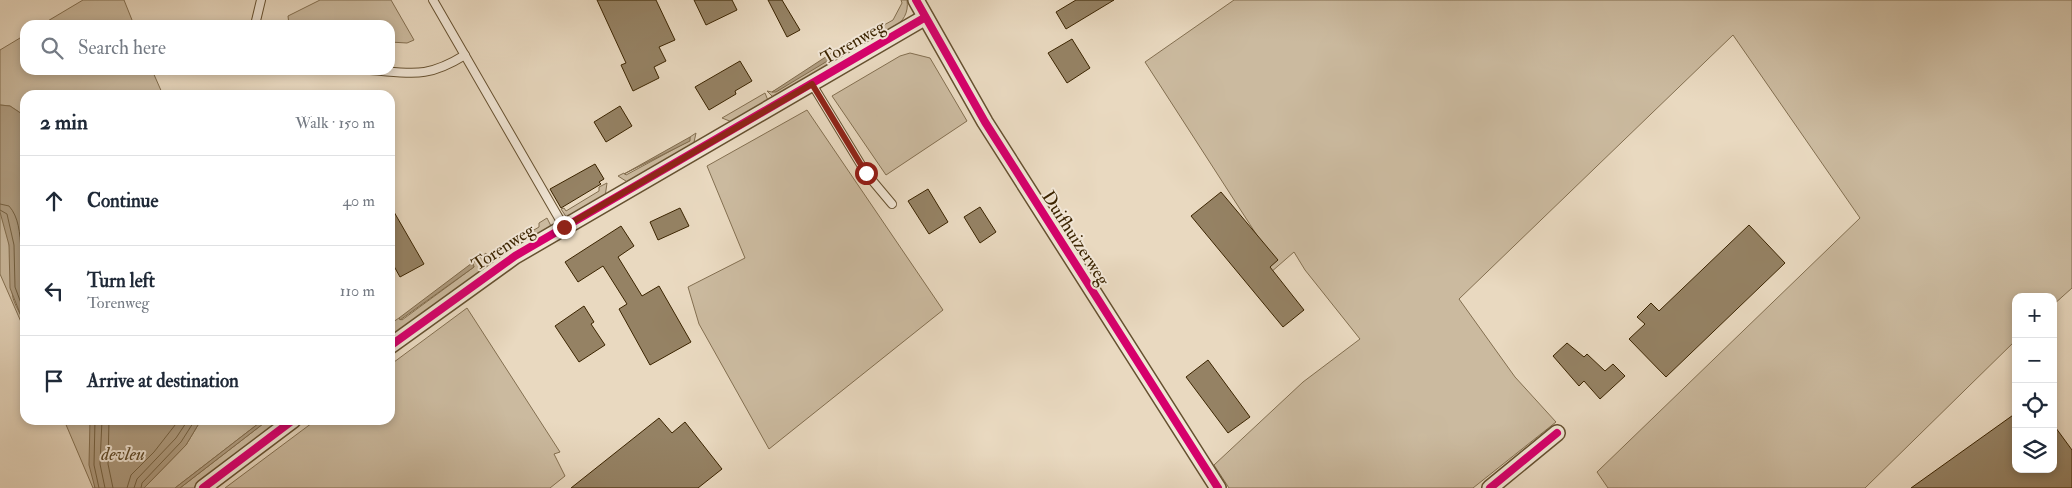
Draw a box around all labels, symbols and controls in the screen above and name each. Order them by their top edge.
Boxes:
street label: Torenweg [817,14,890,70]
search box [20,20,395,75]
icon: search [38,34,66,62]
text: Search here [78,36,166,60]
text: 2 min [40,109,88,136]
text: Walk · 150 m [295,113,375,133]
route start [855,162,878,185]
icon: ahead [40,187,68,215]
street label: Duifhuizerweg [1036,187,1115,291]
text: Continue [87,189,158,213]
text: 40 m [342,191,375,211]
route end [553,216,576,239]
street label: Torenweg [468,218,540,276]
text: Turn left [87,269,155,293]
icon: left [40,277,68,305]
text: 110 m [340,281,375,301]
text: Torenweg [87,293,150,313]
map controls [2012,293,2057,473]
button: + [2012,293,2057,338]
button: − [2012,338,2057,383]
icon: arrive [40,367,68,395]
text: Arrive at destination [87,369,239,393]
button: locate [2012,383,2057,428]
button: layers [2012,428,2057,473]
water label: devleu [100,442,145,466]

